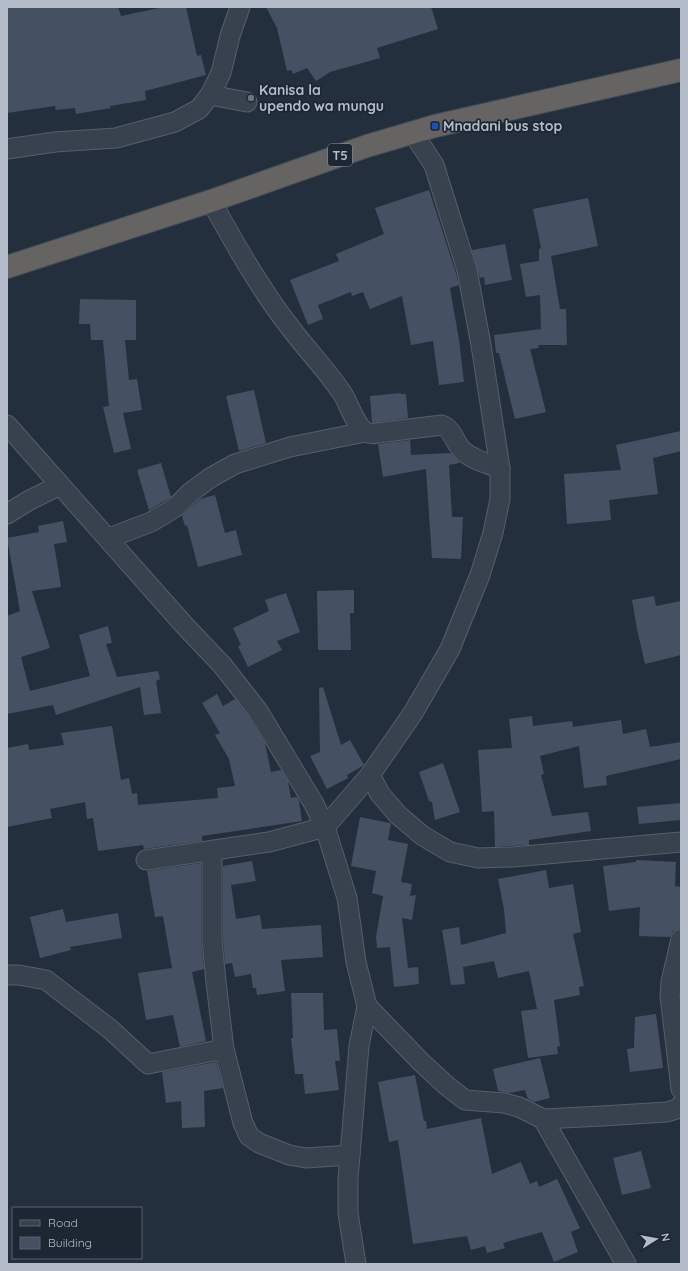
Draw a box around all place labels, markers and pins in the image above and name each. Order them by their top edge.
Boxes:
place label: Kanisa la upendo wa mungu [259,81,384,115]
marker: Kanisa la upendo wa mungu [246,93,256,103]
place label: Mnadani bus stop [443,117,563,135]
marker: Mnadani bus stop [430,121,440,131]

